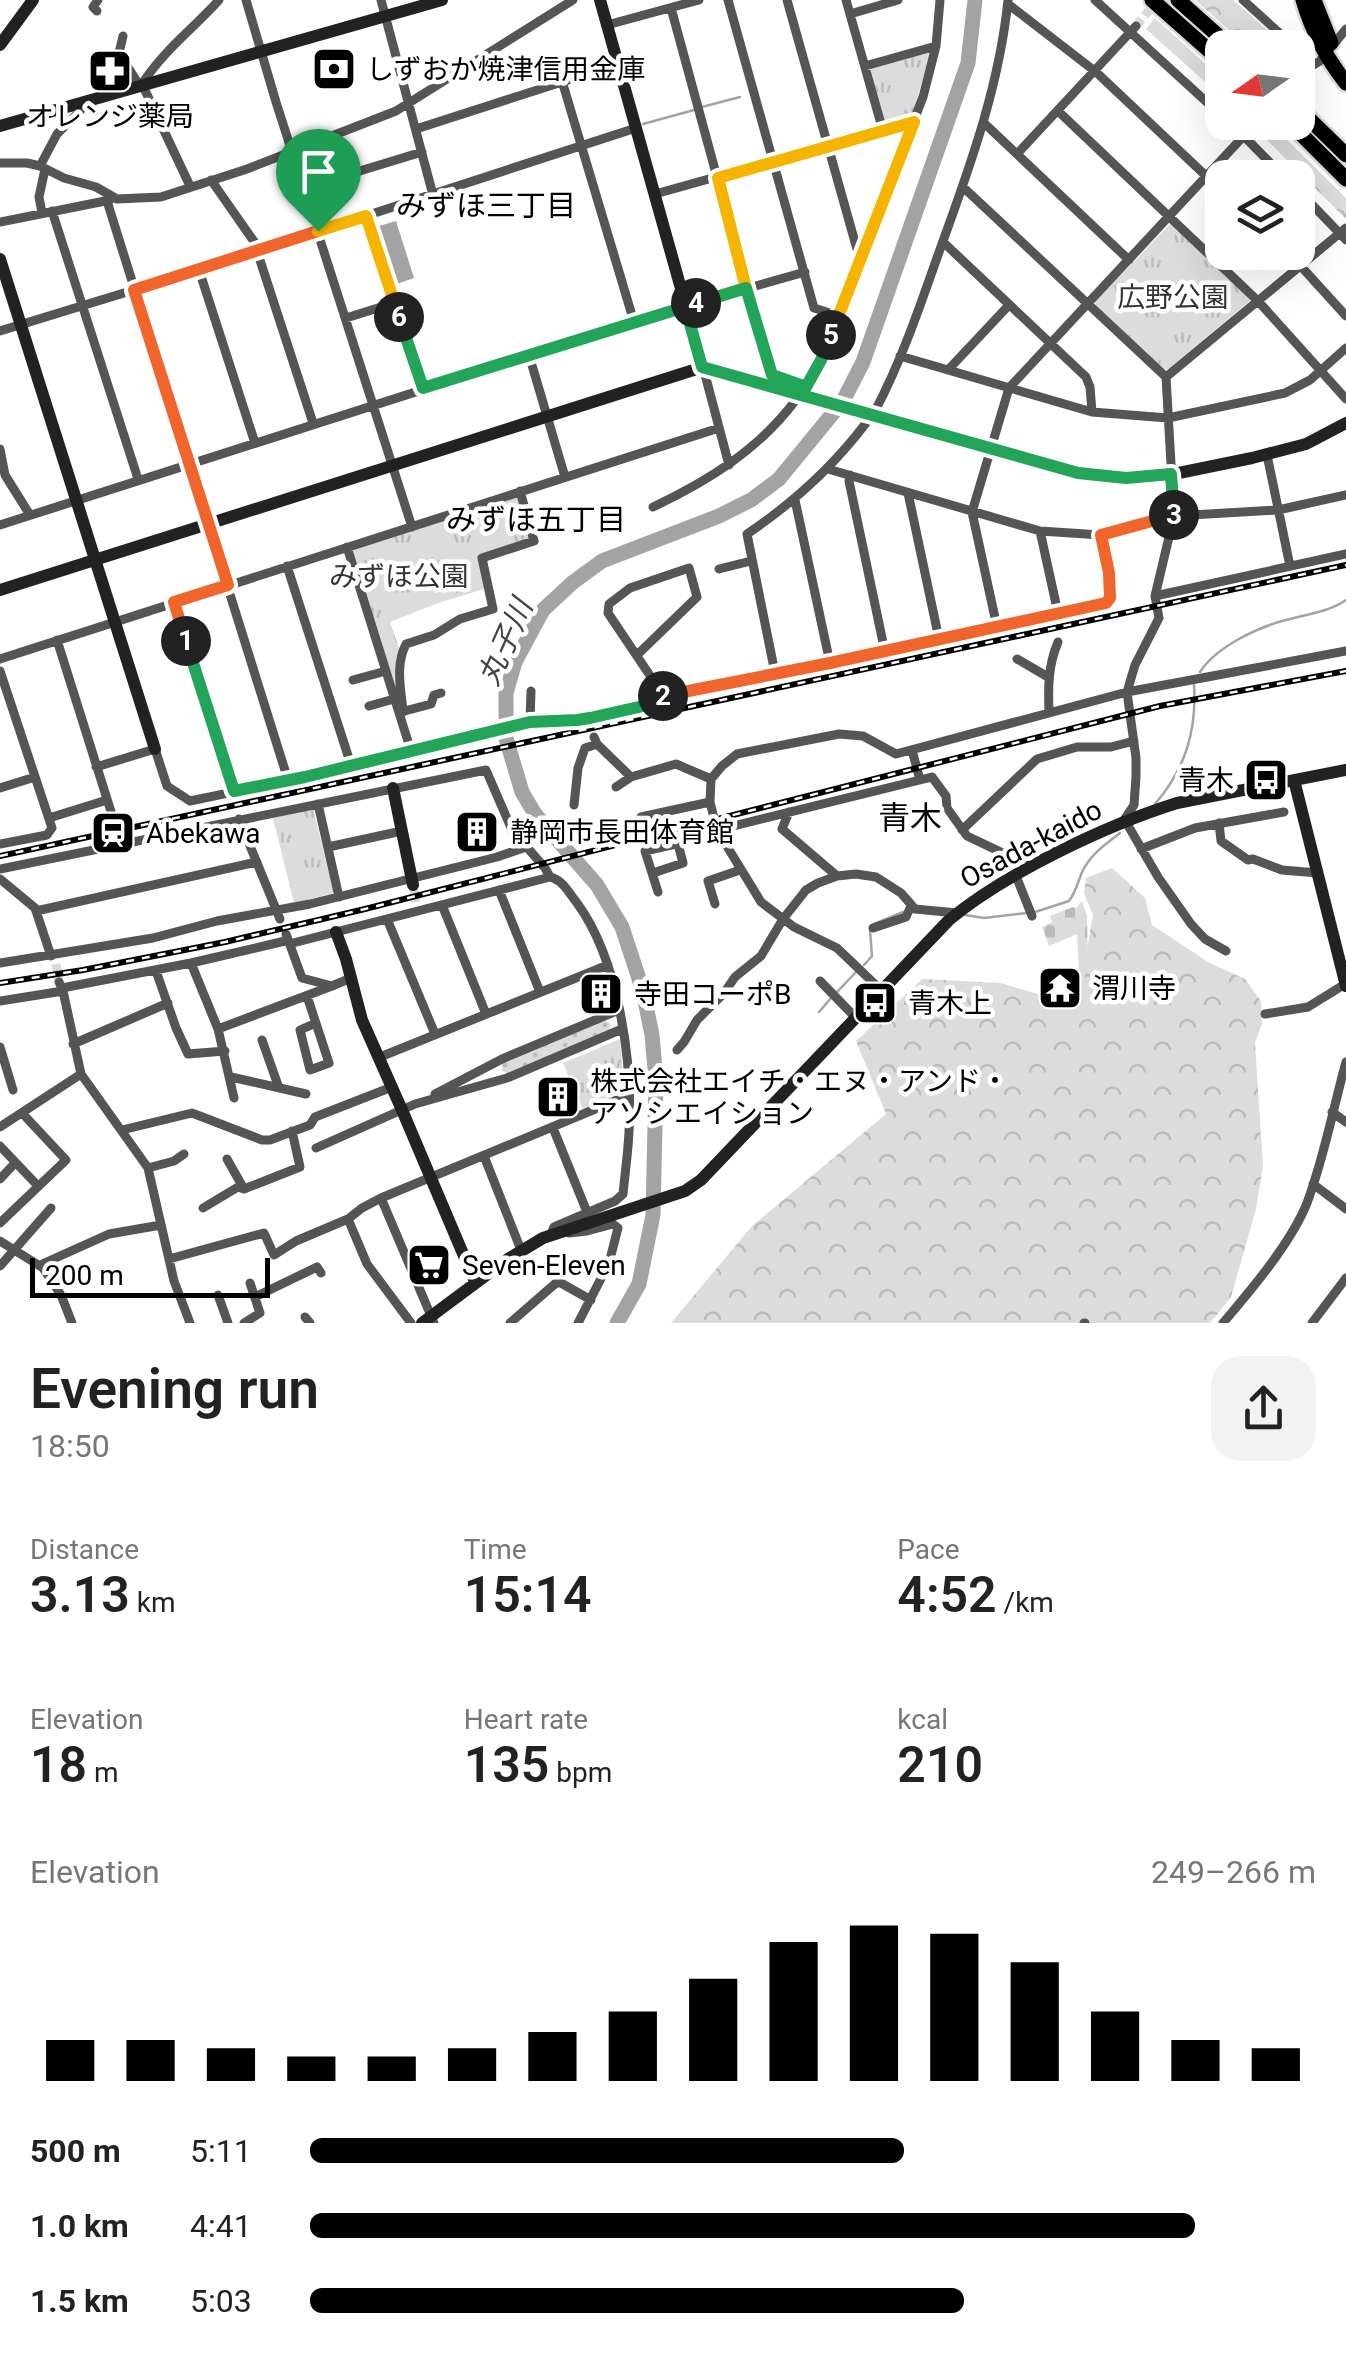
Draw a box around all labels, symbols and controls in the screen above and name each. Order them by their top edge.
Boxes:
north arrow [1205,30,1315,140]
map controls [1205,30,1315,270]
bank icon: しずおか焼津信用金庫 [311,46,357,92]
pharmacy icon: オレンジ薬局 [87,48,133,94]
place label: しずおか焼津信用金庫 [366,53,645,86]
place label: オレンジ薬局 [26,100,194,133]
pin [276,129,361,232]
icon: arrive [291,144,346,199]
button: layers [1205,160,1315,270]
district label: みずほ三丁目 [396,188,576,223]
pin: 4 [671,278,721,328]
park label: 広野公園 [1117,281,1229,314]
text: 4 [688,286,704,319]
pin: 6 [374,292,424,342]
text: 6 [391,300,407,333]
pin: 5 [806,310,856,360]
text: 5 [823,318,839,351]
pin: 3 [1149,490,1199,540]
text: 3 [1166,498,1182,531]
district label: みずほ五丁目 [446,502,626,537]
park label: みずほ公園 [329,560,469,593]
water label: 丸子川 [471,591,541,690]
pin: 1 [161,616,211,666]
text: 1 [178,624,194,657]
pin: 2 [638,671,688,721]
text: 2 [655,679,671,712]
bus stop icon: 青木 [1243,757,1289,803]
place label: 青木 [1178,764,1234,797]
street label: Osada-kaido [955,793,1107,895]
district label: 青木 [878,799,942,837]
building icon: 静岡市長田体育館 [454,809,500,855]
station icon: Abekawa [90,810,136,856]
place label: 静岡市長田体育館 [510,816,734,849]
place label: Abekawa [146,817,261,850]
temple icon: 渭川寺 [1037,965,1083,1011]
building icon: 寺田コーポB [578,971,624,1017]
place label: 渭川寺 [1092,972,1176,1005]
place label: 寺田コーポB [634,978,791,1011]
bus stop icon: 青木上 [852,980,898,1026]
place label: 青木上 [908,987,992,1020]
place label: 株式会社エイチ・エヌ・アンド・ アソシエイション [590,1065,1009,1130]
building icon: 株式会社エイチ・エヌ・アンド・ アソシエイション [535,1074,581,1120]
supermarket icon: Seven-Eleven [406,1242,452,1288]
place label: Seven-Eleven [462,1249,626,1282]
scale bar [30,1253,270,1298]
text: 200 m [45,1259,124,1292]
button: share [1211,1356,1316,1461]
text: Evening run [30,1357,319,1421]
text: 18:50 [30,1427,110,1465]
text: Distance [30,1533,139,1566]
text: Time [464,1533,527,1566]
text: Pace [897,1533,960,1566]
text: 3.13 [30,1566,130,1624]
text: 15:14 [464,1566,592,1624]
text: 4:52 [897,1566,997,1624]
text: km [130,1586,176,1619]
text: /km [997,1586,1054,1619]
text: Elevation [30,1703,143,1736]
text: Heart rate [464,1703,588,1736]
text: kcal [897,1703,948,1736]
text: 18 [30,1736,87,1794]
text: 135 [464,1736,549,1794]
text: 210 [897,1736,983,1794]
text: m [87,1756,119,1789]
text: bpm [549,1756,612,1789]
text: Elevation [30,1853,160,1891]
text: 249–266 m [1151,1853,1316,1891]
text: 500 m [30,2132,121,2170]
text: 5:11 [190,2132,252,2170]
text: 1.0 km [30,2207,129,2245]
text: 4:41 [190,2207,252,2245]
text: 1.5 km [30,2282,129,2320]
text: 5:03 [190,2282,252,2320]

